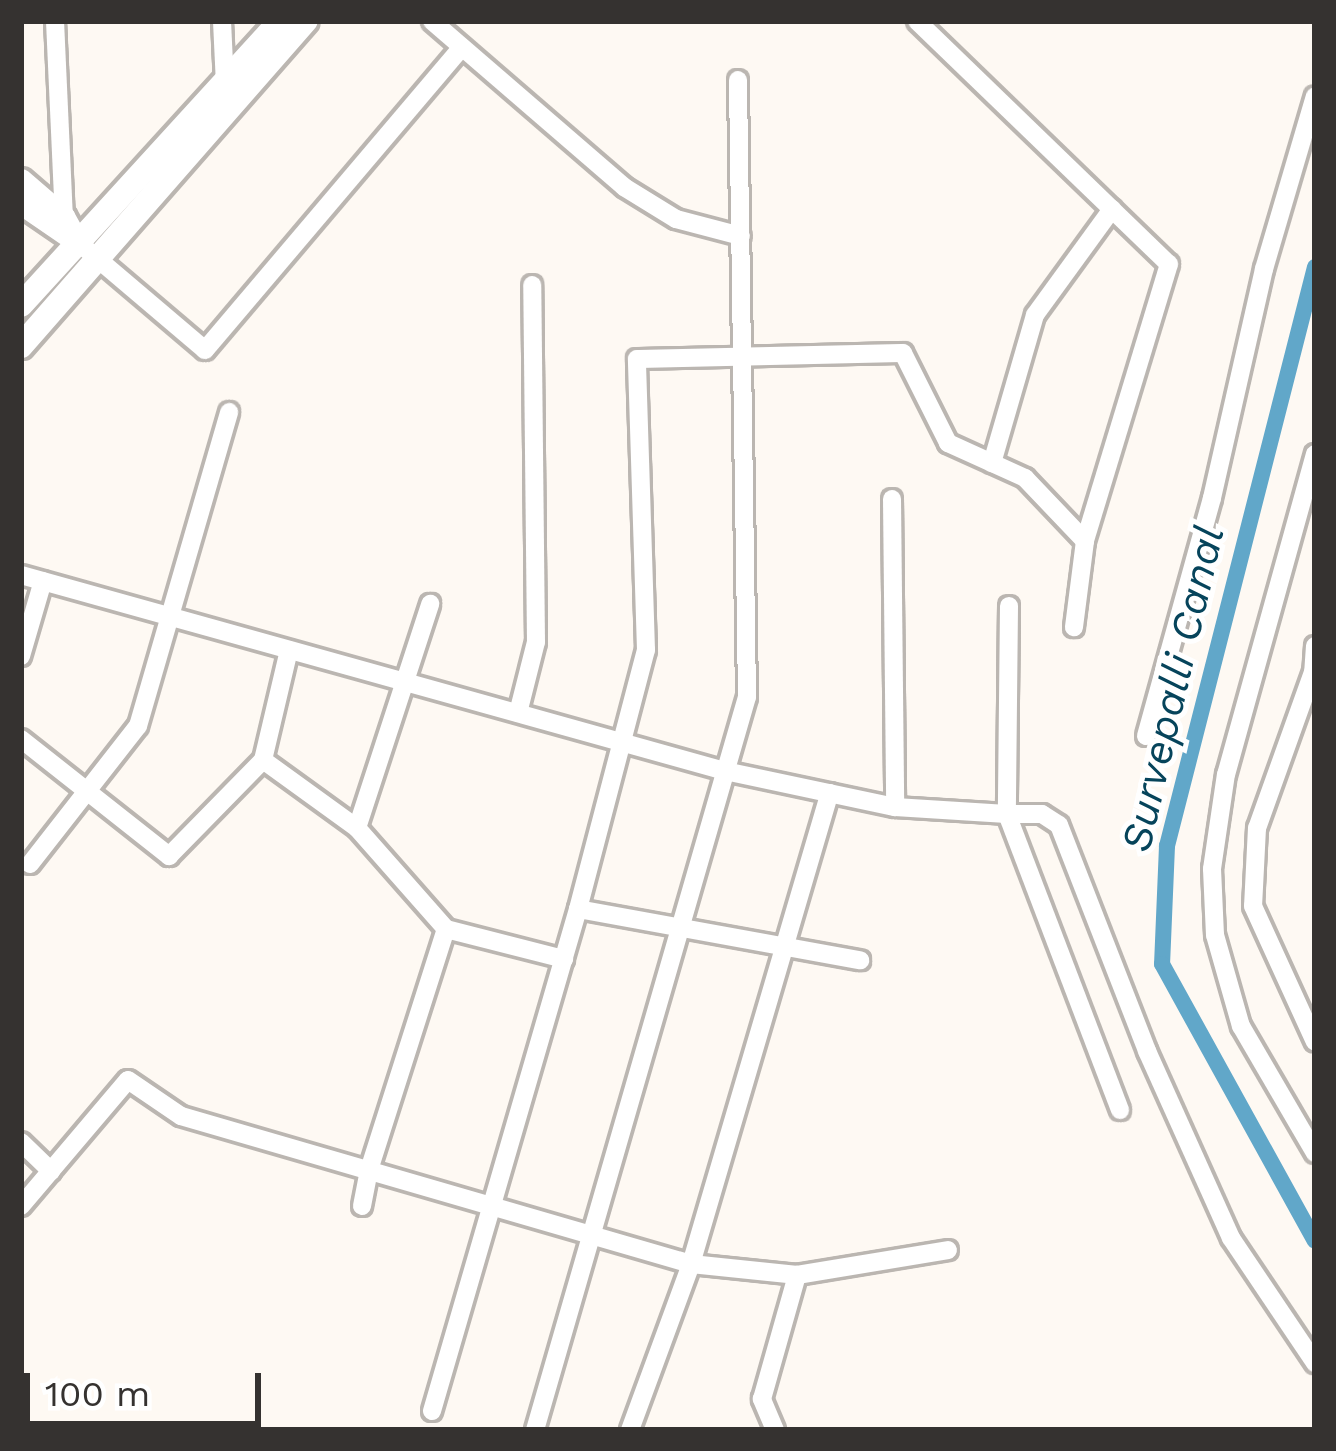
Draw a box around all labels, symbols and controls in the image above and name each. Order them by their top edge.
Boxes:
water label: Survepalli Canal [1111,521,1235,857]
scale bar [30,1349,267,1423]
text: 100 m [45,1373,150,1415]

